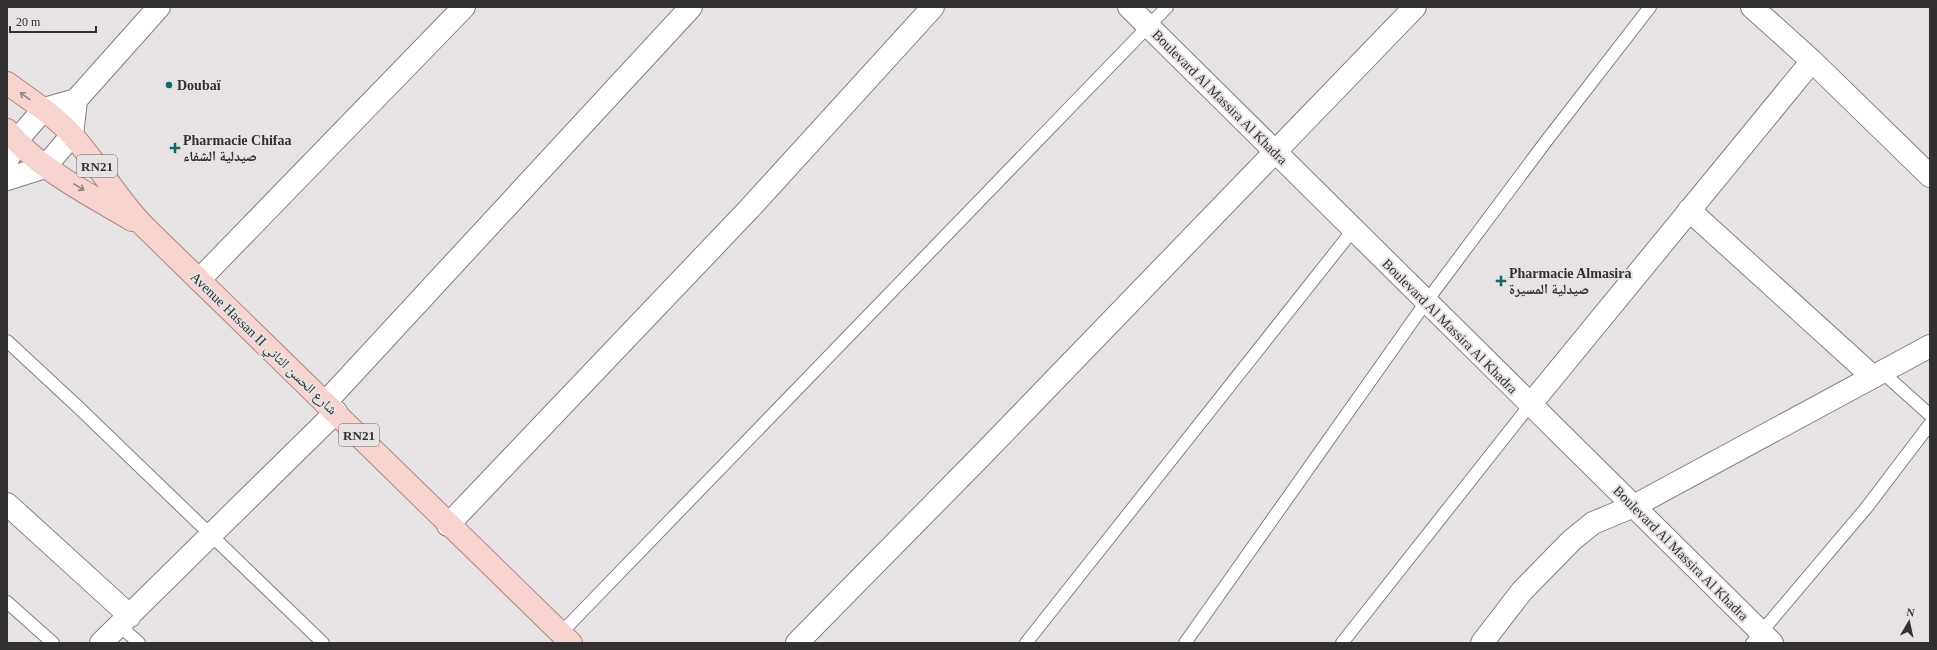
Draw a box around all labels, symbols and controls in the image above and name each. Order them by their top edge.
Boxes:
scale bar [10,8,96,34]
text: 20 m [16,15,41,29]
street label: Boulevard Al Massira Al Khadra [1149,27,1291,168]
place label: Doubaï [177,78,221,93]
marker: Doubaï [164,80,174,90]
one-way arrow [20,92,31,100]
place label: Pharmacie Chifaa صيدلية الشفاء [183,133,291,164]
marker: Pharmacie Chifaa صيدلية الشفاء [170,143,180,153]
road number: RN21 [77,155,117,177]
one-way arrow [73,184,85,192]
street label: Boulevard Al Massira Al Khadra [1379,256,1521,397]
place label: Pharmacie Almasira صيدلية المسيرة [1509,266,1631,297]
street label: Avenue Hassan II شارع الحسن الثاني [185,269,340,420]
marker: Pharmacie Almasira صيدلية المسيرة [1496,276,1506,286]
road number: RN21 [339,424,379,446]
street label: Boulevard Al Massira Al Khadra [1610,483,1752,624]
north arrow [1889,602,1929,642]
text: N [1906,606,1915,619]

